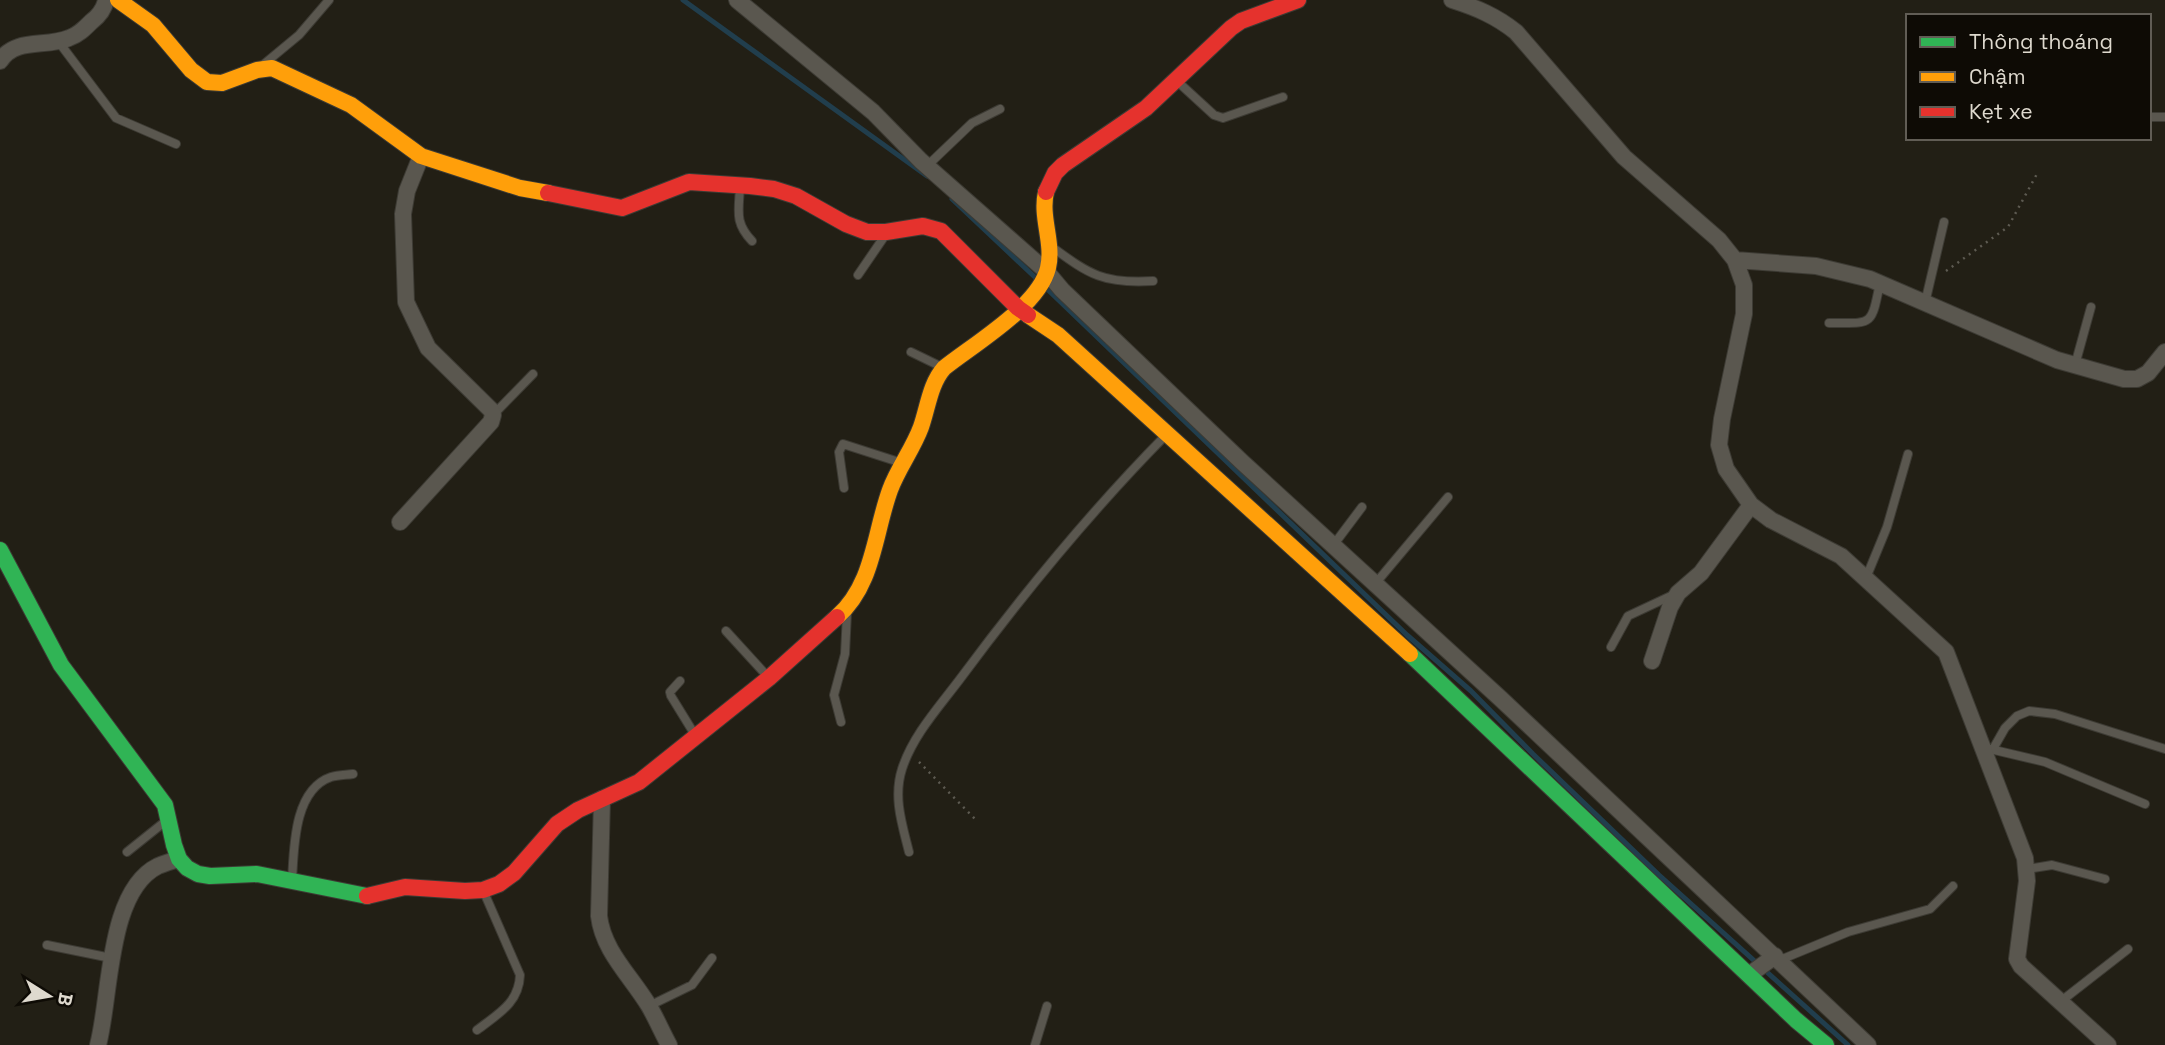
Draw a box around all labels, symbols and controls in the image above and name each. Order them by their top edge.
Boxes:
legend [1906,14,2151,140]
text: Thông thoáng [1969,28,2113,55]
text: Chậm [1969,63,2026,90]
text: Kẹt xe [1969,98,2033,125]
north arrow [14,961,84,1031]
text: B [52,991,79,1008]

